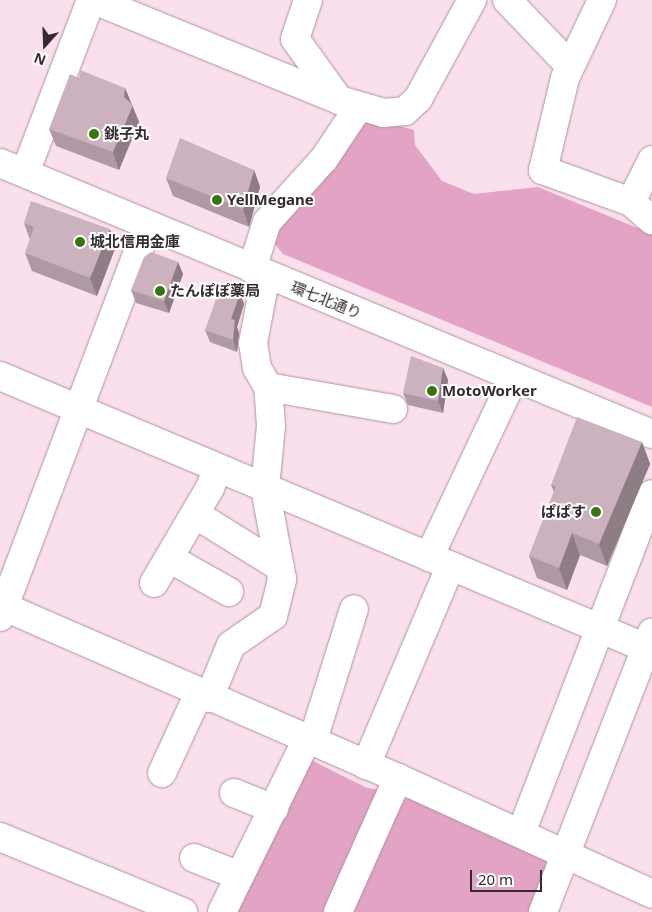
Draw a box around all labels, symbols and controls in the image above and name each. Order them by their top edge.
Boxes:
north arrow [20,20,70,70]
text: N [31,49,48,70]
place label: 銚子丸 [104,125,149,143]
marker: 銚子丸 [88,128,100,140]
place label: YellMegane [227,191,314,209]
marker: YellMegane [211,194,223,206]
place label: 城北信用金庫 [90,233,180,251]
marker: 城北信用金庫 [74,236,86,248]
street label: 環七北通り [288,278,364,322]
place label: たんぽぽ薬局 [170,282,260,300]
marker: たんぽぽ薬局 [154,285,166,297]
place label: MotoWorker [442,382,537,400]
marker: MotoWorker [426,385,438,397]
place label: ぱぱす [541,503,586,521]
marker: ぱぱす [590,506,602,518]
scale bar [472,860,544,892]
text: 20 m [478,869,513,889]

